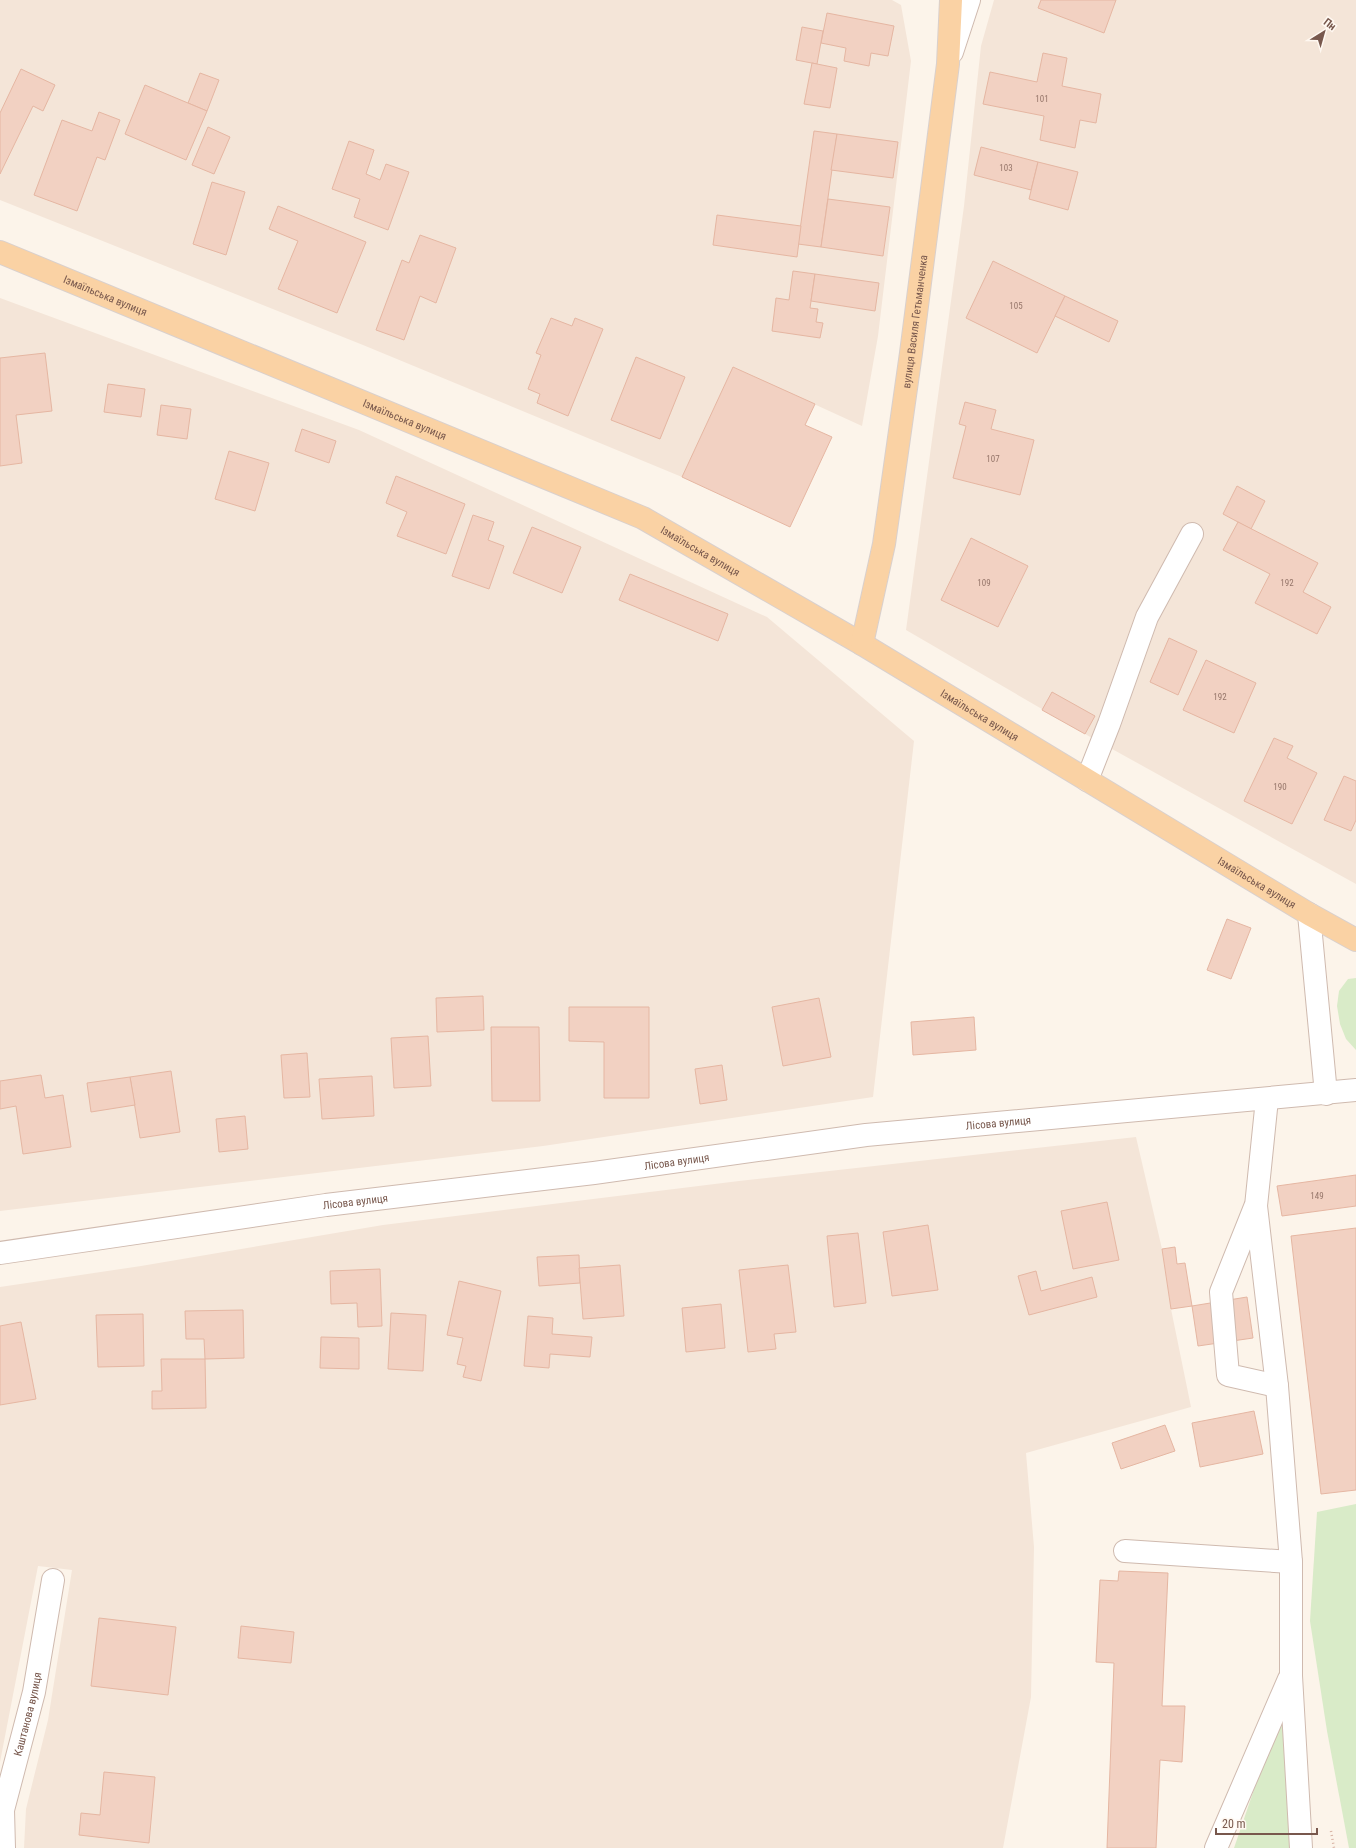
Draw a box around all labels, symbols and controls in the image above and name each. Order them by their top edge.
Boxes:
north arrow [1304,12,1344,52]
text: Пн [1321,16,1339,33]
house number: 101 [1035,94,1049,104]
house number: 103 [999,163,1013,173]
street label: вулиця Василя Гетьманченка [900,254,930,389]
street label: Ізмаїльська вулиця [61,273,149,319]
house number: 105 [1009,301,1023,311]
street label: Ізмаїльська вулиця [361,397,448,443]
house number: 107 [986,454,1000,464]
street label: Ізмаїльська вулиця [658,524,742,579]
house number: 109 [977,578,991,588]
house number: 192 [1280,578,1294,588]
street label: Ізмаїльська вулиця [938,687,1021,744]
house number: 192 [1213,692,1227,702]
house number: 190 [1273,782,1287,792]
street label: Ізмаїльська вулиця [1215,854,1298,912]
street label: Лісова вулиця [965,1114,1032,1133]
street label: Лісова вулиця [643,1151,710,1173]
house number: 149 [1310,1191,1324,1201]
street label: Лісова вулиця [322,1192,389,1212]
street label: Каштанова вулиця [11,1671,44,1758]
scale bar [1216,1810,1317,1836]
text: 20 m [1222,1817,1246,1831]

